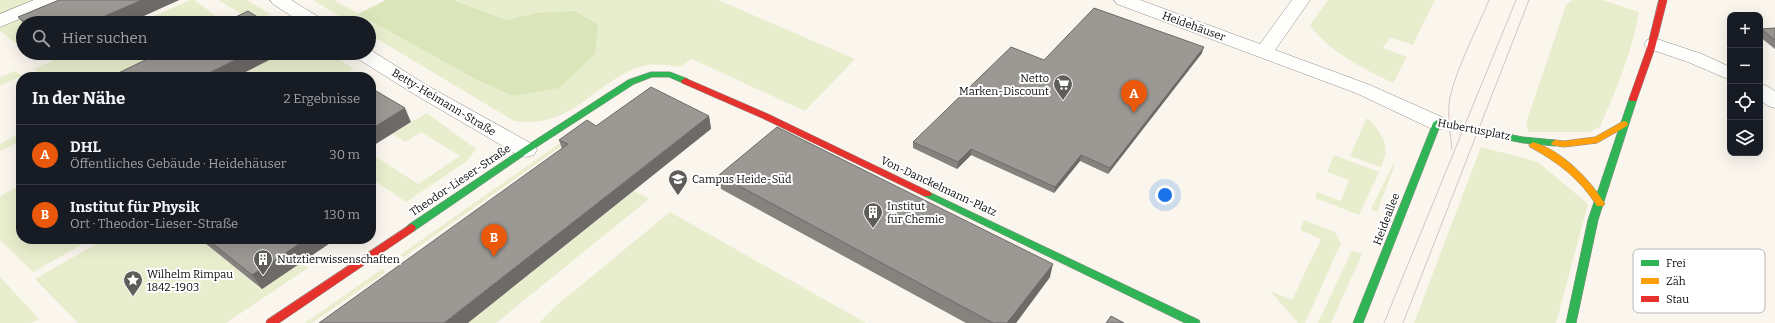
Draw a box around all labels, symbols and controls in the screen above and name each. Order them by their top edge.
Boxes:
street label: Heidehäuser [1160,9,1227,44]
map controls [1727,12,1763,156]
button: + [1727,12,1763,48]
search box [16,16,376,60]
icon: search [30,27,52,49]
text: Hier suchen [62,29,147,47]
button: − [1727,48,1763,84]
street label: Betty-Heimann-Straße [389,66,498,139]
place label: Netto Marken-Discount [959,72,1049,98]
supermarket icon: Netto Marken-Discount [1052,73,1074,101]
pin: A [1121,80,1147,113]
button: locate [1727,84,1763,120]
text: In der Nähe [32,88,125,109]
text: 2 Ergebnisse [284,91,360,106]
street label: Hubertusplatz [1436,116,1511,143]
button: layers [1727,120,1763,156]
text: DHL [70,138,101,156]
street label: Theodor-Lieser-Straße [407,142,513,219]
text: A [40,147,50,162]
text: 30 m [329,147,360,162]
street label: Von-Danckelmann-Platz [879,154,999,219]
text: Öffentliches Gebäude · Heidehäuser [70,156,287,171]
school or university icon: Campus Heide-Süd [667,168,689,196]
place label: Campus Heide-Süd [692,173,792,186]
your location [1155,185,1175,205]
street label: Heideallee [1371,191,1402,247]
text: Institut für Physik [70,198,199,216]
place label: Institut für Chemie [887,200,944,226]
building icon: Institut für Chemie [862,201,884,229]
text: B [41,207,49,222]
text: 130 m [324,207,360,222]
text: Ort · Theodor-Lieser-Straße [70,216,238,231]
pin: B [481,224,507,257]
building icon: Nutztierwissenschaften [252,248,274,276]
legend [1633,249,1765,313]
place label: Nutztierwissenschaften [277,253,400,266]
text: Frei [1666,257,1687,270]
place label: Wilhelm Rimpau 1842-1903 [147,268,233,294]
place icon: Wilhelm Rimpau 1842-1903 [122,269,144,297]
text: Zäh [1666,275,1686,288]
text: Stau [1666,293,1689,306]

